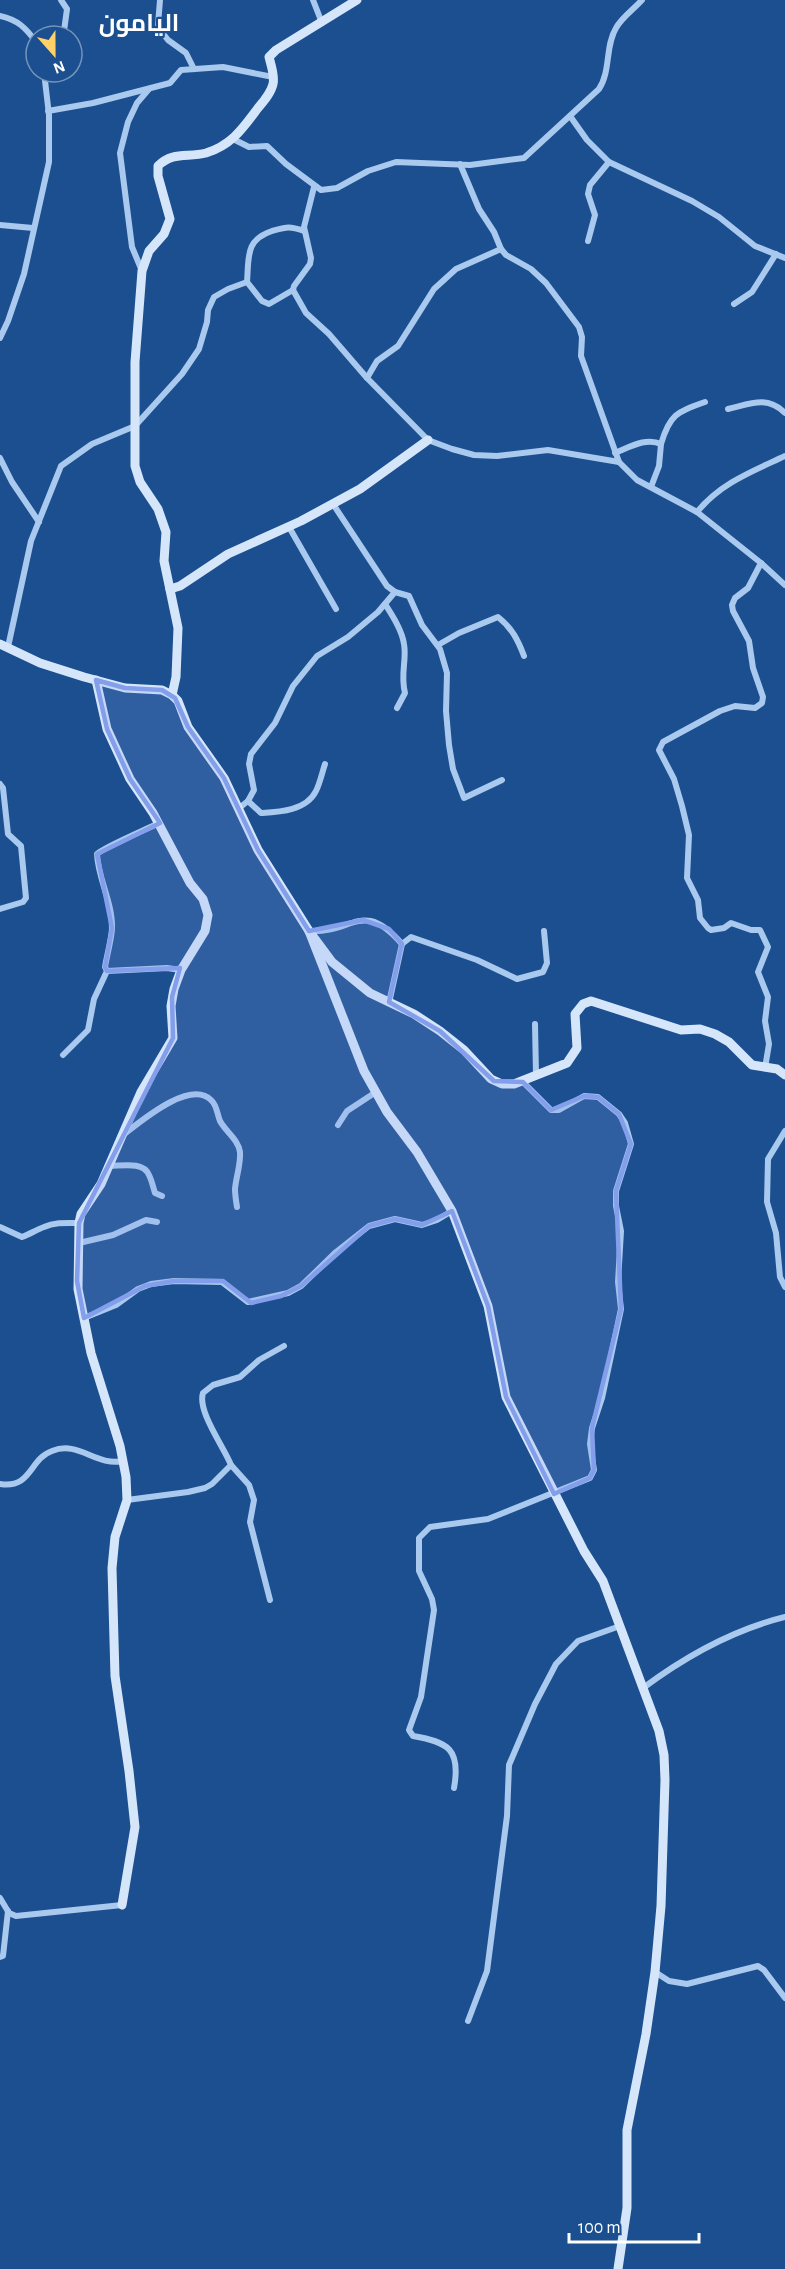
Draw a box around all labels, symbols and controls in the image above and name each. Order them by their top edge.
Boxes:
district label: اليامون [99,12,179,37]
north arrow [24,24,84,84]
text: N [51,58,67,77]
scale bar [569,2206,700,2244]
text: 100 m [578,2219,621,2237]

